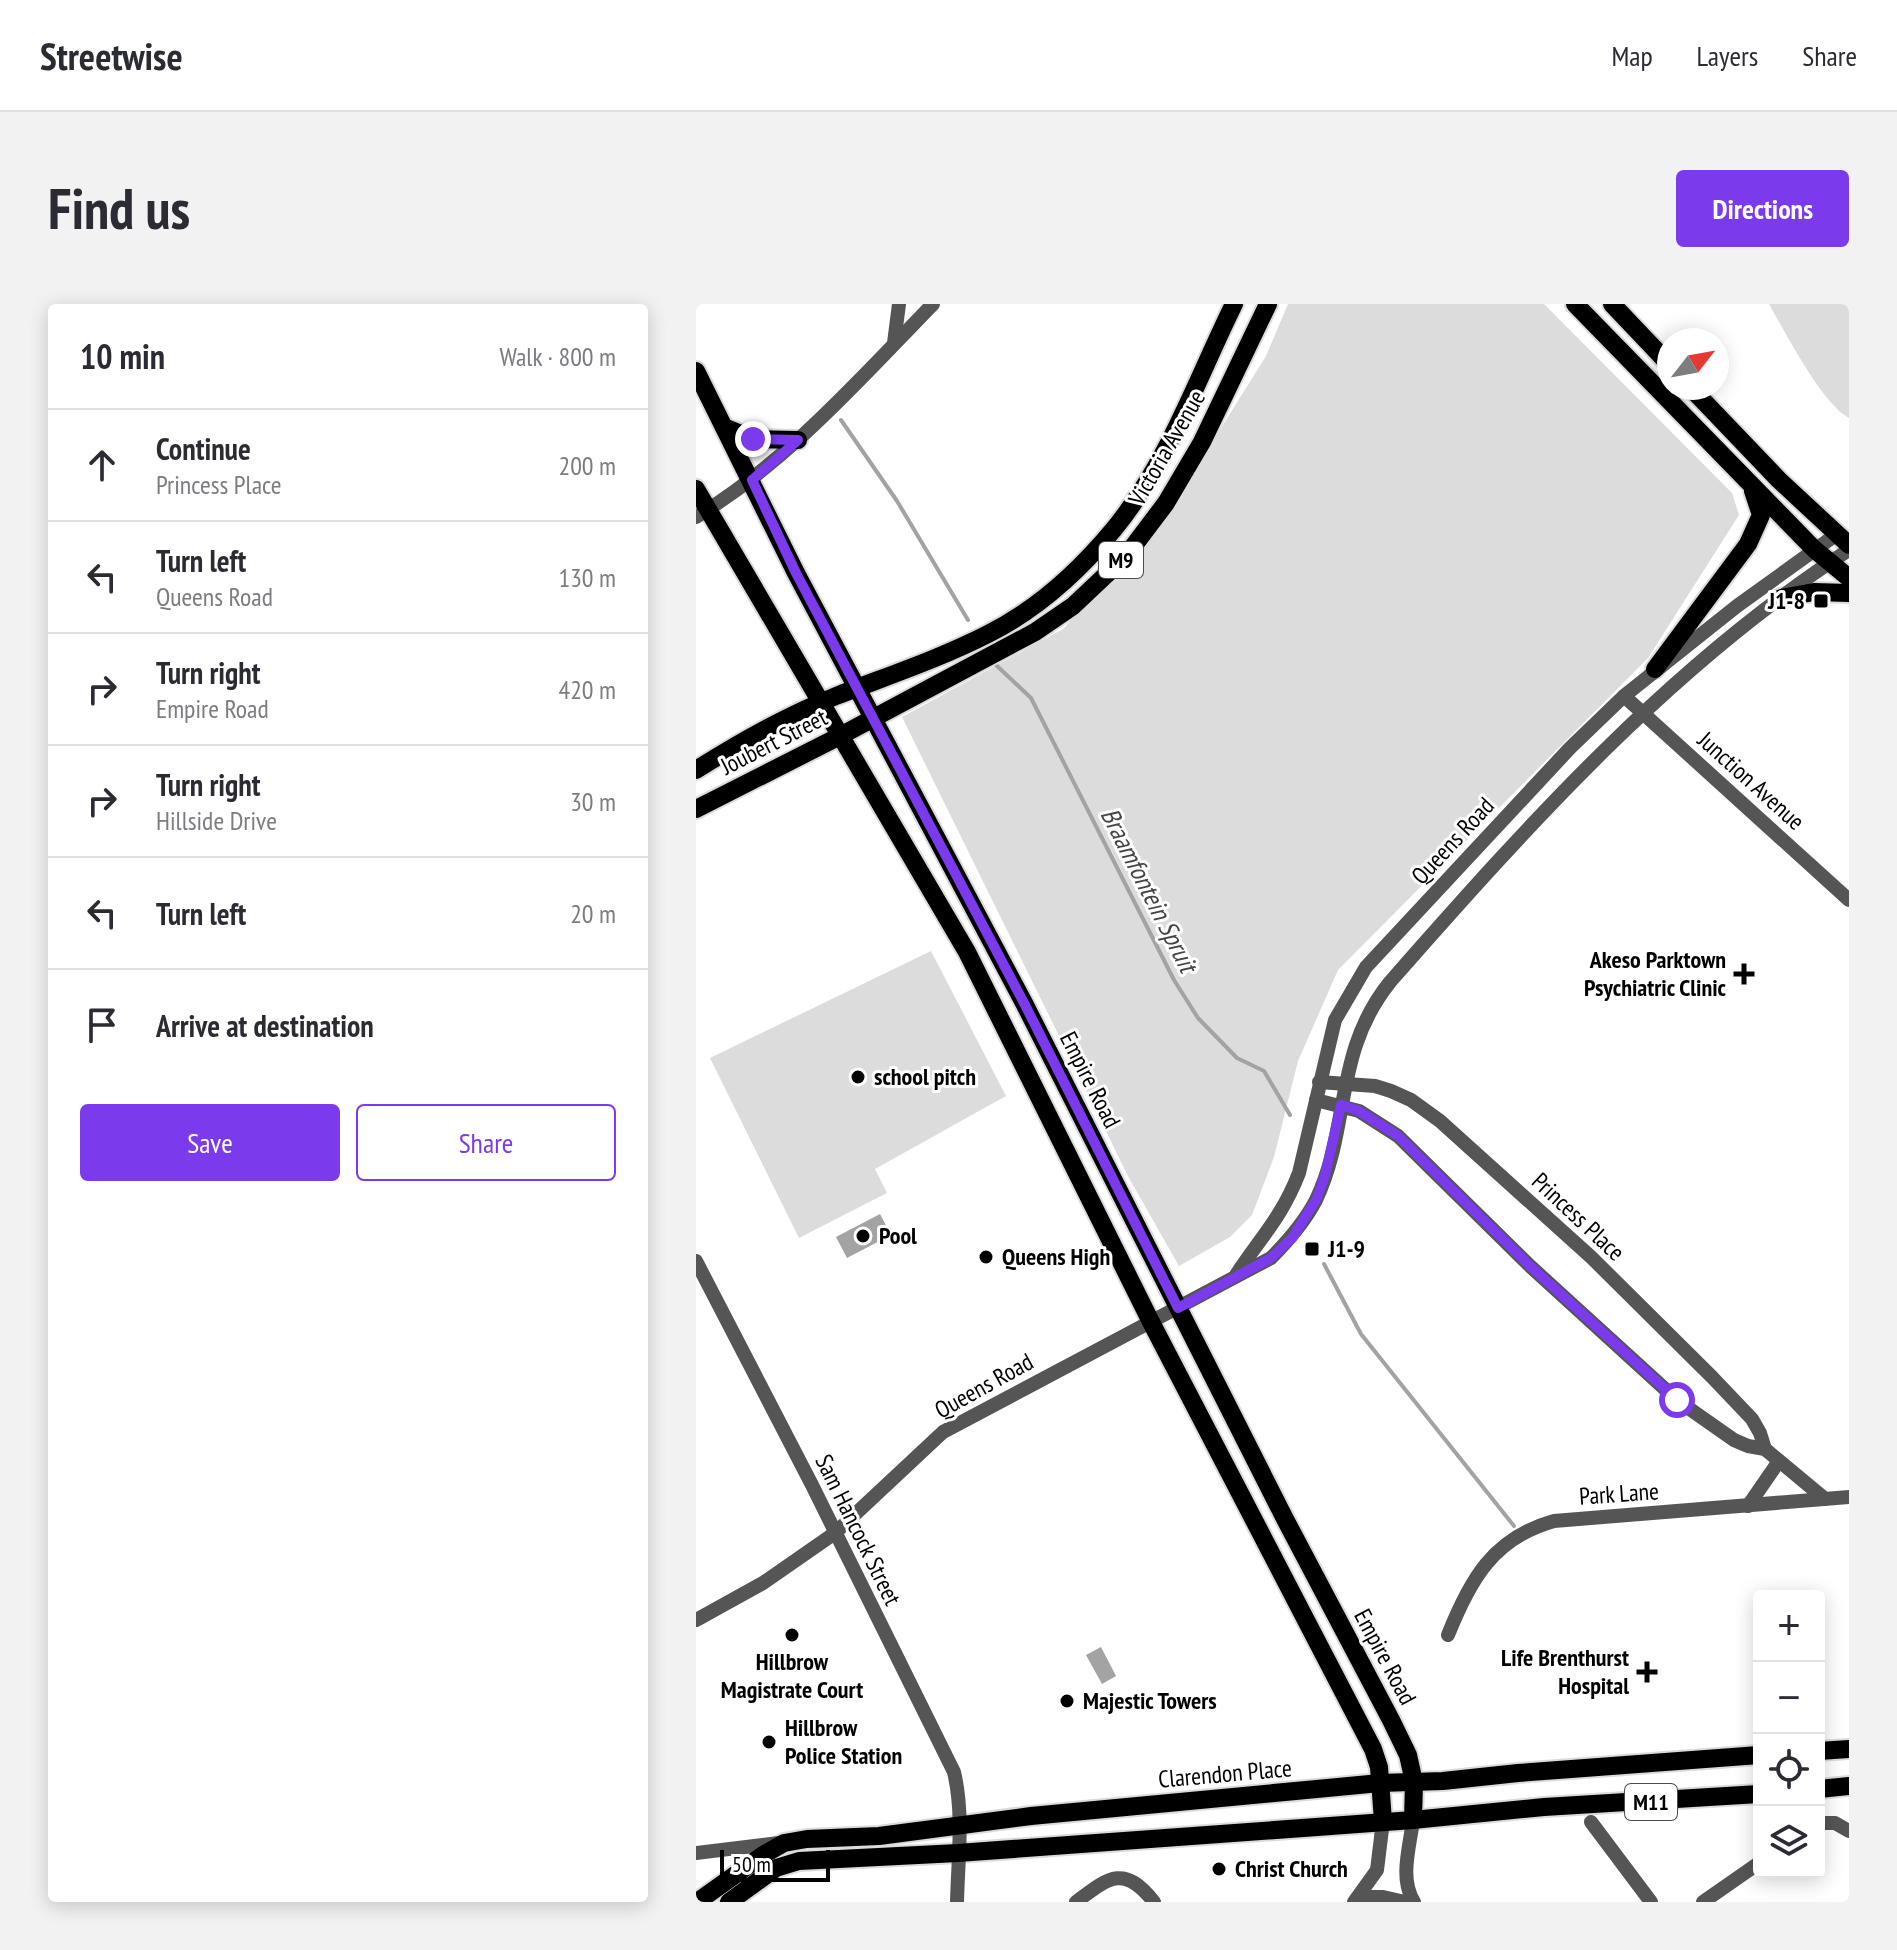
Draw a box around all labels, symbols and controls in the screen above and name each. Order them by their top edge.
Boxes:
text: Streetwise [40,31,183,80]
text: Map [1611,37,1653,74]
text: Layers [1697,37,1758,74]
text: Share [1802,37,1857,74]
button: Directions [1676,170,1849,247]
text: Find us [48,172,190,244]
north arrow [1657,328,1729,400]
text: 10 min [80,334,165,378]
text: Walk · 800 m [499,340,616,373]
street label: Victoria Avenue [1121,384,1212,512]
route end [735,421,771,457]
text: Continue [156,429,251,468]
icon: ahead [80,443,124,487]
text: 200 m [558,449,616,482]
text: Princess Place [156,468,282,501]
text: Turn left [156,541,246,580]
road number: M9 [1099,542,1143,578]
icon: left [80,555,124,599]
text: 130 m [558,561,616,594]
text: Queens Road [156,580,273,613]
place label: J1-8 [1767,585,1805,616]
marker: J1-8 [1812,592,1830,610]
text: Turn right [156,653,260,692]
icon: right [80,667,124,711]
text: 420 m [558,673,616,706]
text: Empire Road [156,692,269,725]
street label: Joubert Street [714,701,833,782]
street label: Junction Avenue [1691,724,1811,837]
text: Turn right [156,765,260,804]
icon: right [80,779,124,823]
text: 30 m [570,785,616,818]
street label: Queens Road [1405,791,1501,891]
water label: Braamfontein Spruit [1094,802,1206,980]
text: Hillside Drive [156,804,277,837]
icon: left [80,891,124,935]
text: Turn left [156,894,246,933]
text: 20 m [570,897,616,930]
place label: Akeso Parktown Psychiatric Clinic [1584,944,1727,1003]
marker: Akeso Parktown Psychiatric Clinic [1733,963,1755,985]
icon: arrive [80,1003,124,1047]
text: Arrive at destination [156,1006,374,1045]
street label: Empire Road [1053,1026,1128,1133]
place label: school pitch [874,1061,976,1092]
marker: school pitch [849,1068,867,1086]
button: Save [80,1104,340,1181]
button: Share [356,1104,616,1181]
street label: Princess Place [1525,1166,1631,1267]
place label: Pool [879,1220,917,1251]
marker: Pool [854,1227,872,1245]
place label: J1-9 [1327,1233,1365,1264]
marker: J1-9 [1303,1240,1321,1258]
place label: Queens High [1002,1241,1110,1272]
marker: Queens High [977,1248,995,1266]
street label: Queens Road [929,1346,1038,1425]
route start [1659,1382,1695,1418]
street label: Sam Hancock Street [809,1449,909,1611]
street label: Park Lane [1578,1475,1660,1512]
map controls [1753,1590,1825,1878]
button: + [1753,1590,1825,1662]
street label: Empire Road [1347,1604,1424,1710]
marker: Hillbrow Magistrate Court [783,1626,801,1644]
place label: Life Brenthurst Hospital [1501,1642,1629,1701]
place label: Hillbrow Magistrate Court [721,1646,863,1705]
marker: Life Brenthurst Hospital [1636,1661,1658,1683]
button: − [1753,1662,1825,1734]
place label: Majestic Towers [1083,1685,1217,1716]
marker: Majestic Towers [1058,1692,1076,1710]
place label: Hillbrow Police Station [785,1712,902,1771]
marker: Hillbrow Police Station [760,1733,778,1751]
button: locate [1753,1734,1825,1806]
street label: Clarendon Place [1157,1752,1293,1795]
road number: M11 [1625,1784,1677,1820]
button: layers [1753,1806,1825,1878]
scale bar [720,1846,830,1882]
text: 50 m [732,1850,771,1878]
place label: Christ Church [1235,1853,1348,1884]
marker: Christ Church [1210,1860,1228,1878]

